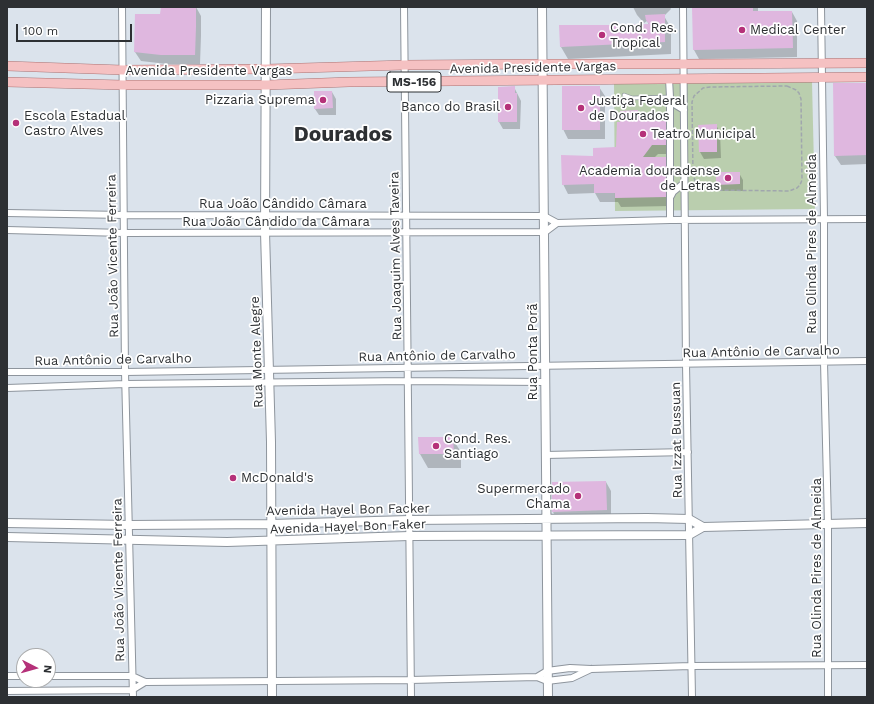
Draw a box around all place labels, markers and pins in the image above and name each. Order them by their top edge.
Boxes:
place label: Cond. Res. Tropical [610,20,677,51]
place label: Medical Center [750,22,846,38]
marker: Medical Center [737,25,747,35]
marker: Cond. Res. Tropical [597,30,607,40]
place label: Pizzaria Suprema [205,92,315,108]
place label: Justiça Federal de Dourados [589,93,686,124]
marker: Pizzaria Suprema [318,95,328,105]
place label: Banco do Brasil [401,99,500,115]
marker: Banco do Brasil [503,102,513,112]
marker: Justiça Federal de Dourados [576,103,586,113]
place label: Escola Estadual Castro Alves [24,108,125,139]
marker: Escola Estadual Castro Alves [11,118,21,128]
place label: Teatro Municipal [651,126,756,142]
marker: Teatro Municipal [638,129,648,139]
place label: Academia douradense de Letras [579,163,720,194]
marker: Academia douradense de Letras [723,173,733,183]
place label: Cond. Res. Santiago [444,431,511,462]
marker: Cond. Res. Santiago [431,441,441,451]
place label: McDonald's [241,470,314,486]
marker: McDonald's [228,473,238,483]
place label: Supermercado Chama [477,481,570,512]
marker: Supermercado Chama [573,491,583,501]

